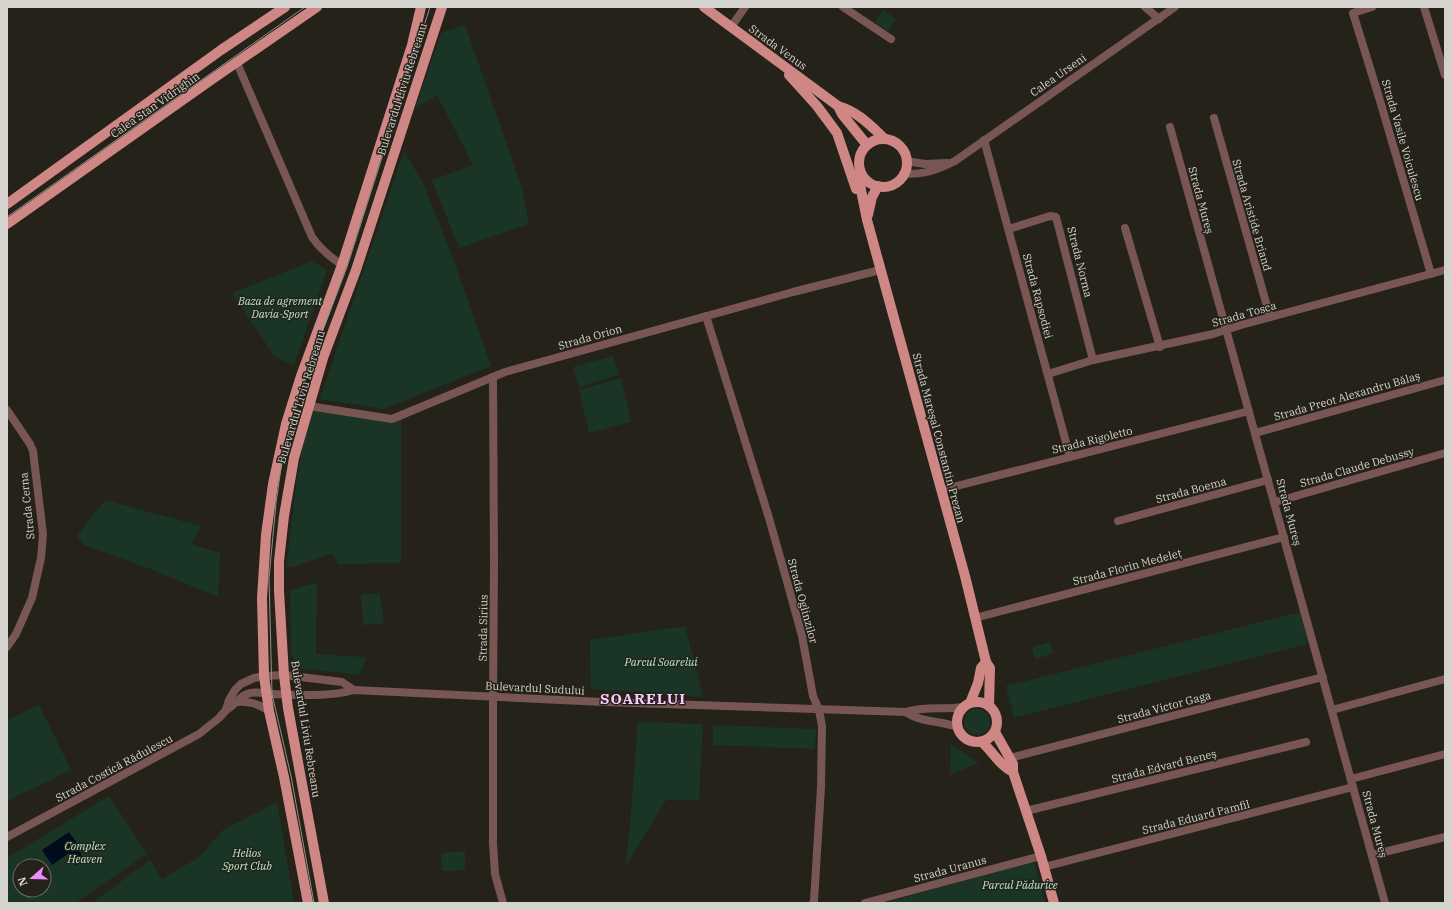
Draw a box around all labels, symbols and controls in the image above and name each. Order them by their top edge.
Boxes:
street label: Bulevardul Liviu Rebreanu [374,21,430,157]
street label: Strada Venus [746,21,810,73]
street label: Calea Urseni [1027,50,1089,100]
street label: Calea Stan Vidrighin [108,69,202,141]
street label: Strada Vasile Voiculescu [1379,78,1427,202]
street label: Strada Aristide Briand [1229,158,1275,273]
street label: Strada Mureș [1185,165,1217,235]
street label: Strada Norma [1064,225,1096,299]
street label: Strada Rapsodiei [1020,252,1056,341]
park label: Baza de agrement Davia-Sport [237,294,323,321]
street label: Strada Tosca [1210,298,1278,330]
street label: Strada Orion [556,321,624,353]
street label: Bulevardul Liviu Rebreanu [274,329,328,465]
street label: Strada Mareșal Constantin Prezan [910,351,968,525]
street label: Strada Preot Alexandru Bălaș [1272,368,1422,424]
street label: Strada Rigoletto [1050,423,1134,457]
street label: Strada Claude Debussy [1298,444,1416,490]
street label: Strada Cerna [17,472,37,540]
street label: Strada Boema [1154,474,1228,506]
street label: Strada Mureș [1273,477,1305,547]
street label: Strada Florin Medeleț [1071,546,1183,589]
street label: Strada Oglinzilor [785,557,821,645]
street label: Strada Sirius [475,594,491,662]
park label: Parcul Soarelui [623,655,698,669]
street label: Bulevardul Liviu Rebreanu [288,660,324,799]
street label: Bulevardul Sudului [485,678,586,698]
street label: Strada Victor Gaga [1116,688,1212,726]
district label: SOARELUI [600,689,686,708]
street label: Strada Costică Rădulescu [53,731,175,805]
street label: Strada Edvard Beneș [1110,746,1218,786]
street label: Strada Mureș [1359,789,1391,859]
street label: Strada Eduard Pamfil [1141,797,1251,837]
park label: Complex Heaven [64,839,106,866]
park label: Helios Sport Club [221,846,272,873]
street label: Strada Uranus [912,853,988,885]
north arrow [12,858,52,898]
text: N [14,875,31,888]
park label: Parcul Pădurice [981,878,1058,892]

